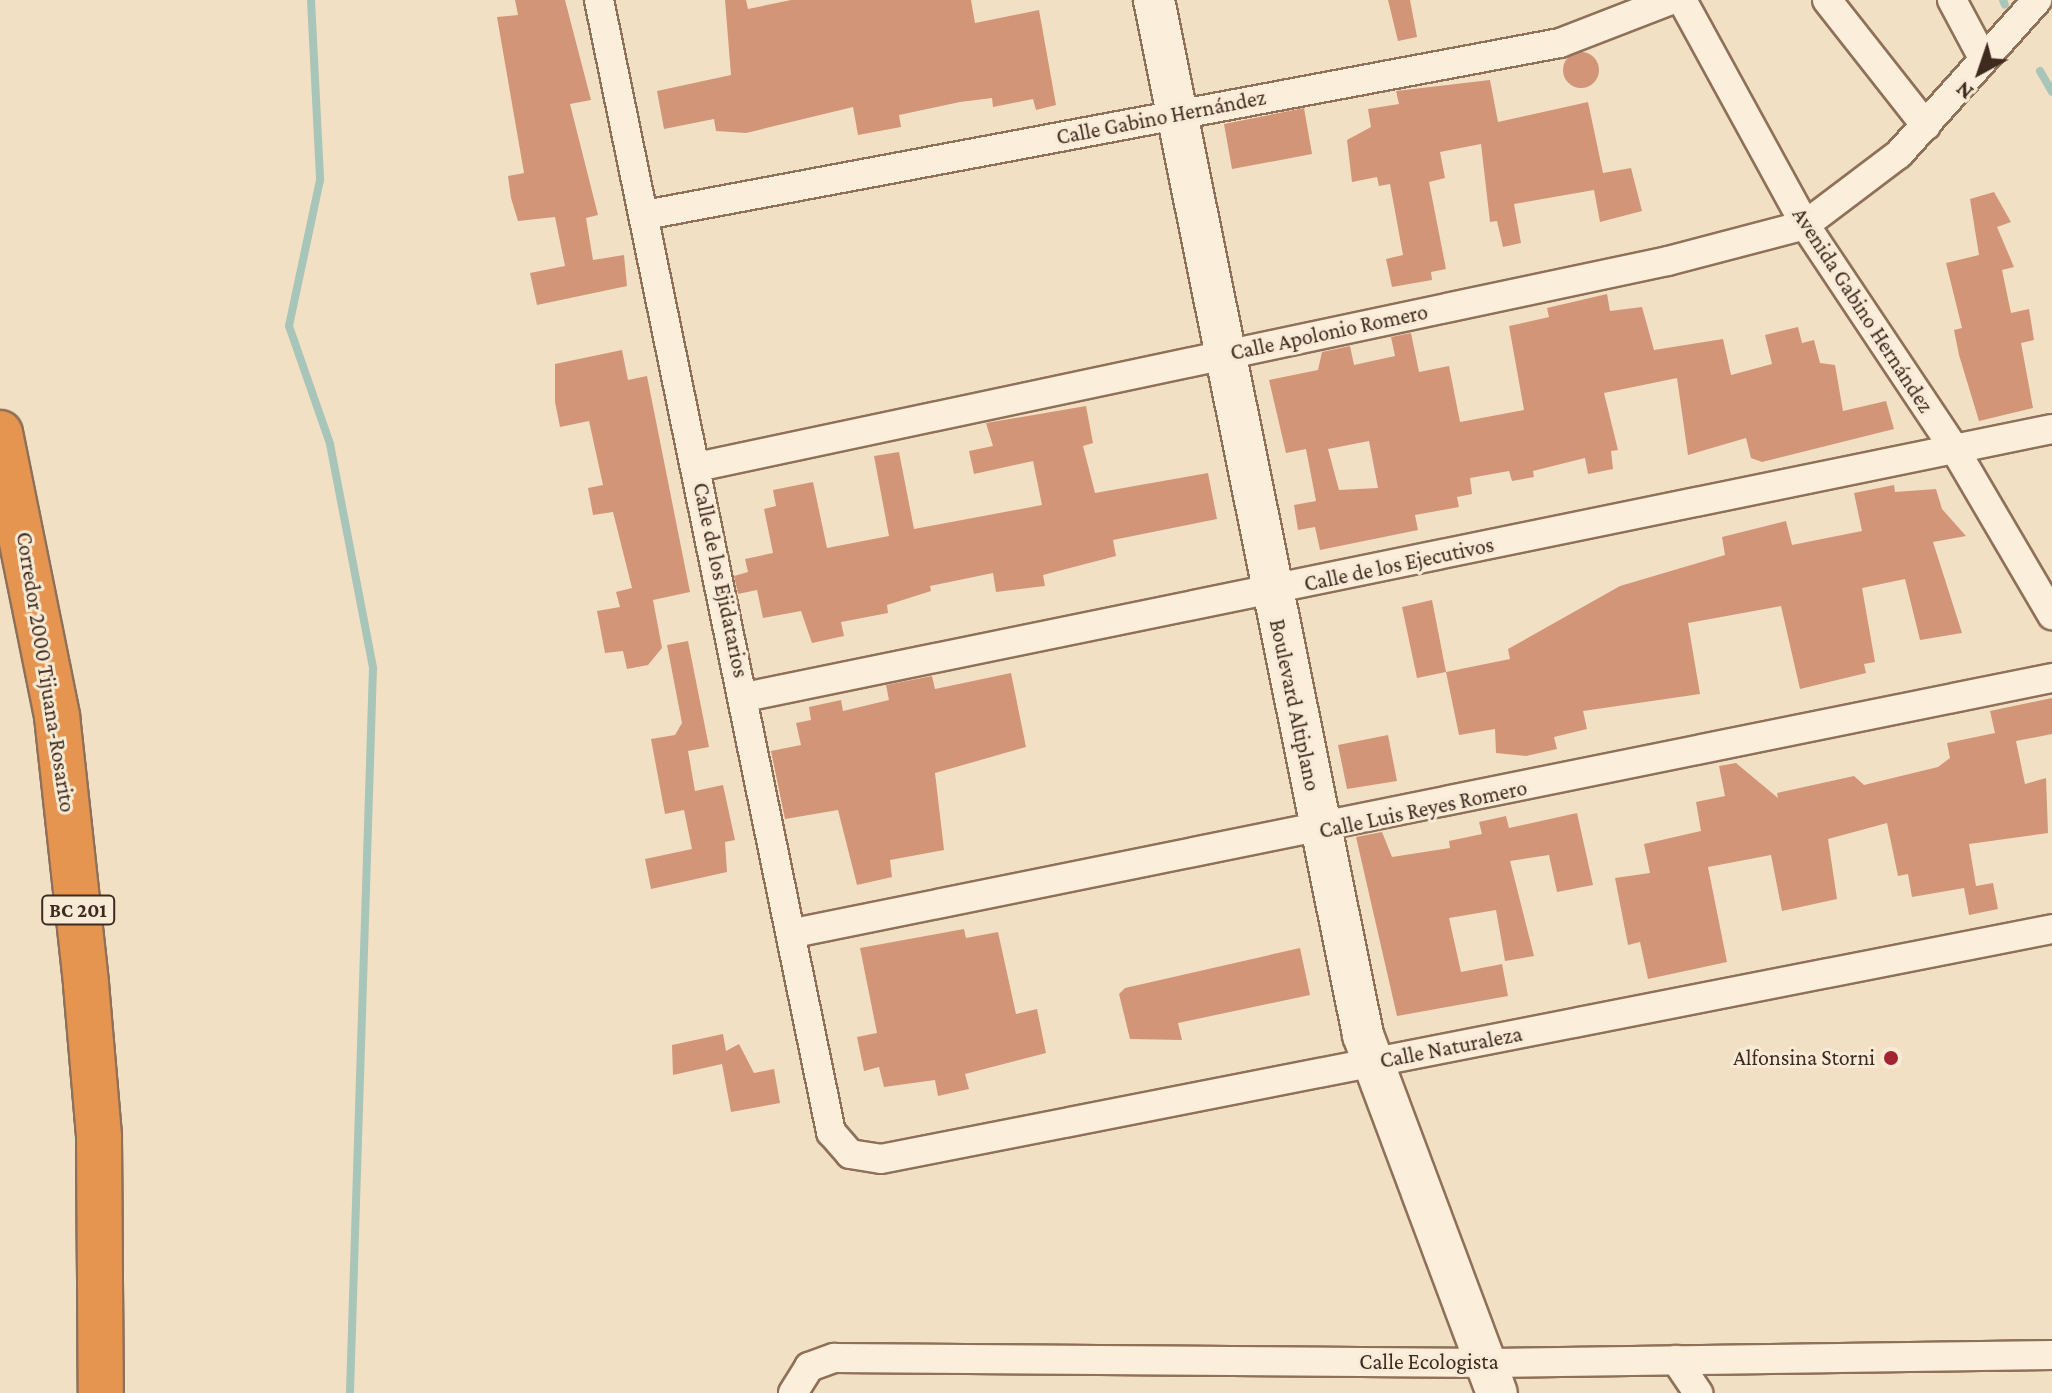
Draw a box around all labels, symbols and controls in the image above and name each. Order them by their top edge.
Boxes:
north arrow [1940,32,2020,112]
text: N [1950,76,1978,105]
street label: Calle Gabino Hernández [1054,84,1268,150]
street label: Avenida Gabino Hernández [1787,202,1939,418]
street label: Calle Apolonio Romero [1228,298,1430,366]
street label: Calle de los Ejidatarios [687,480,755,680]
street label: Corredor 2000 Tijuana-Rosarito [11,530,81,814]
street label: Calle de los Ejecutivos [1302,531,1496,597]
street label: Boulevard Altiplano [1264,617,1326,793]
street label: Calle Luis Reyes Romero [1317,774,1529,844]
road number: BC 201 [40,894,116,926]
street label: Calle Naturaleza [1378,1020,1524,1074]
place label: Alfonsina Storni [1733,1045,1875,1071]
marker: Alfonsina Storni [1882,1049,1900,1067]
street label: Calle Ecologista [1359,1349,1499,1375]

